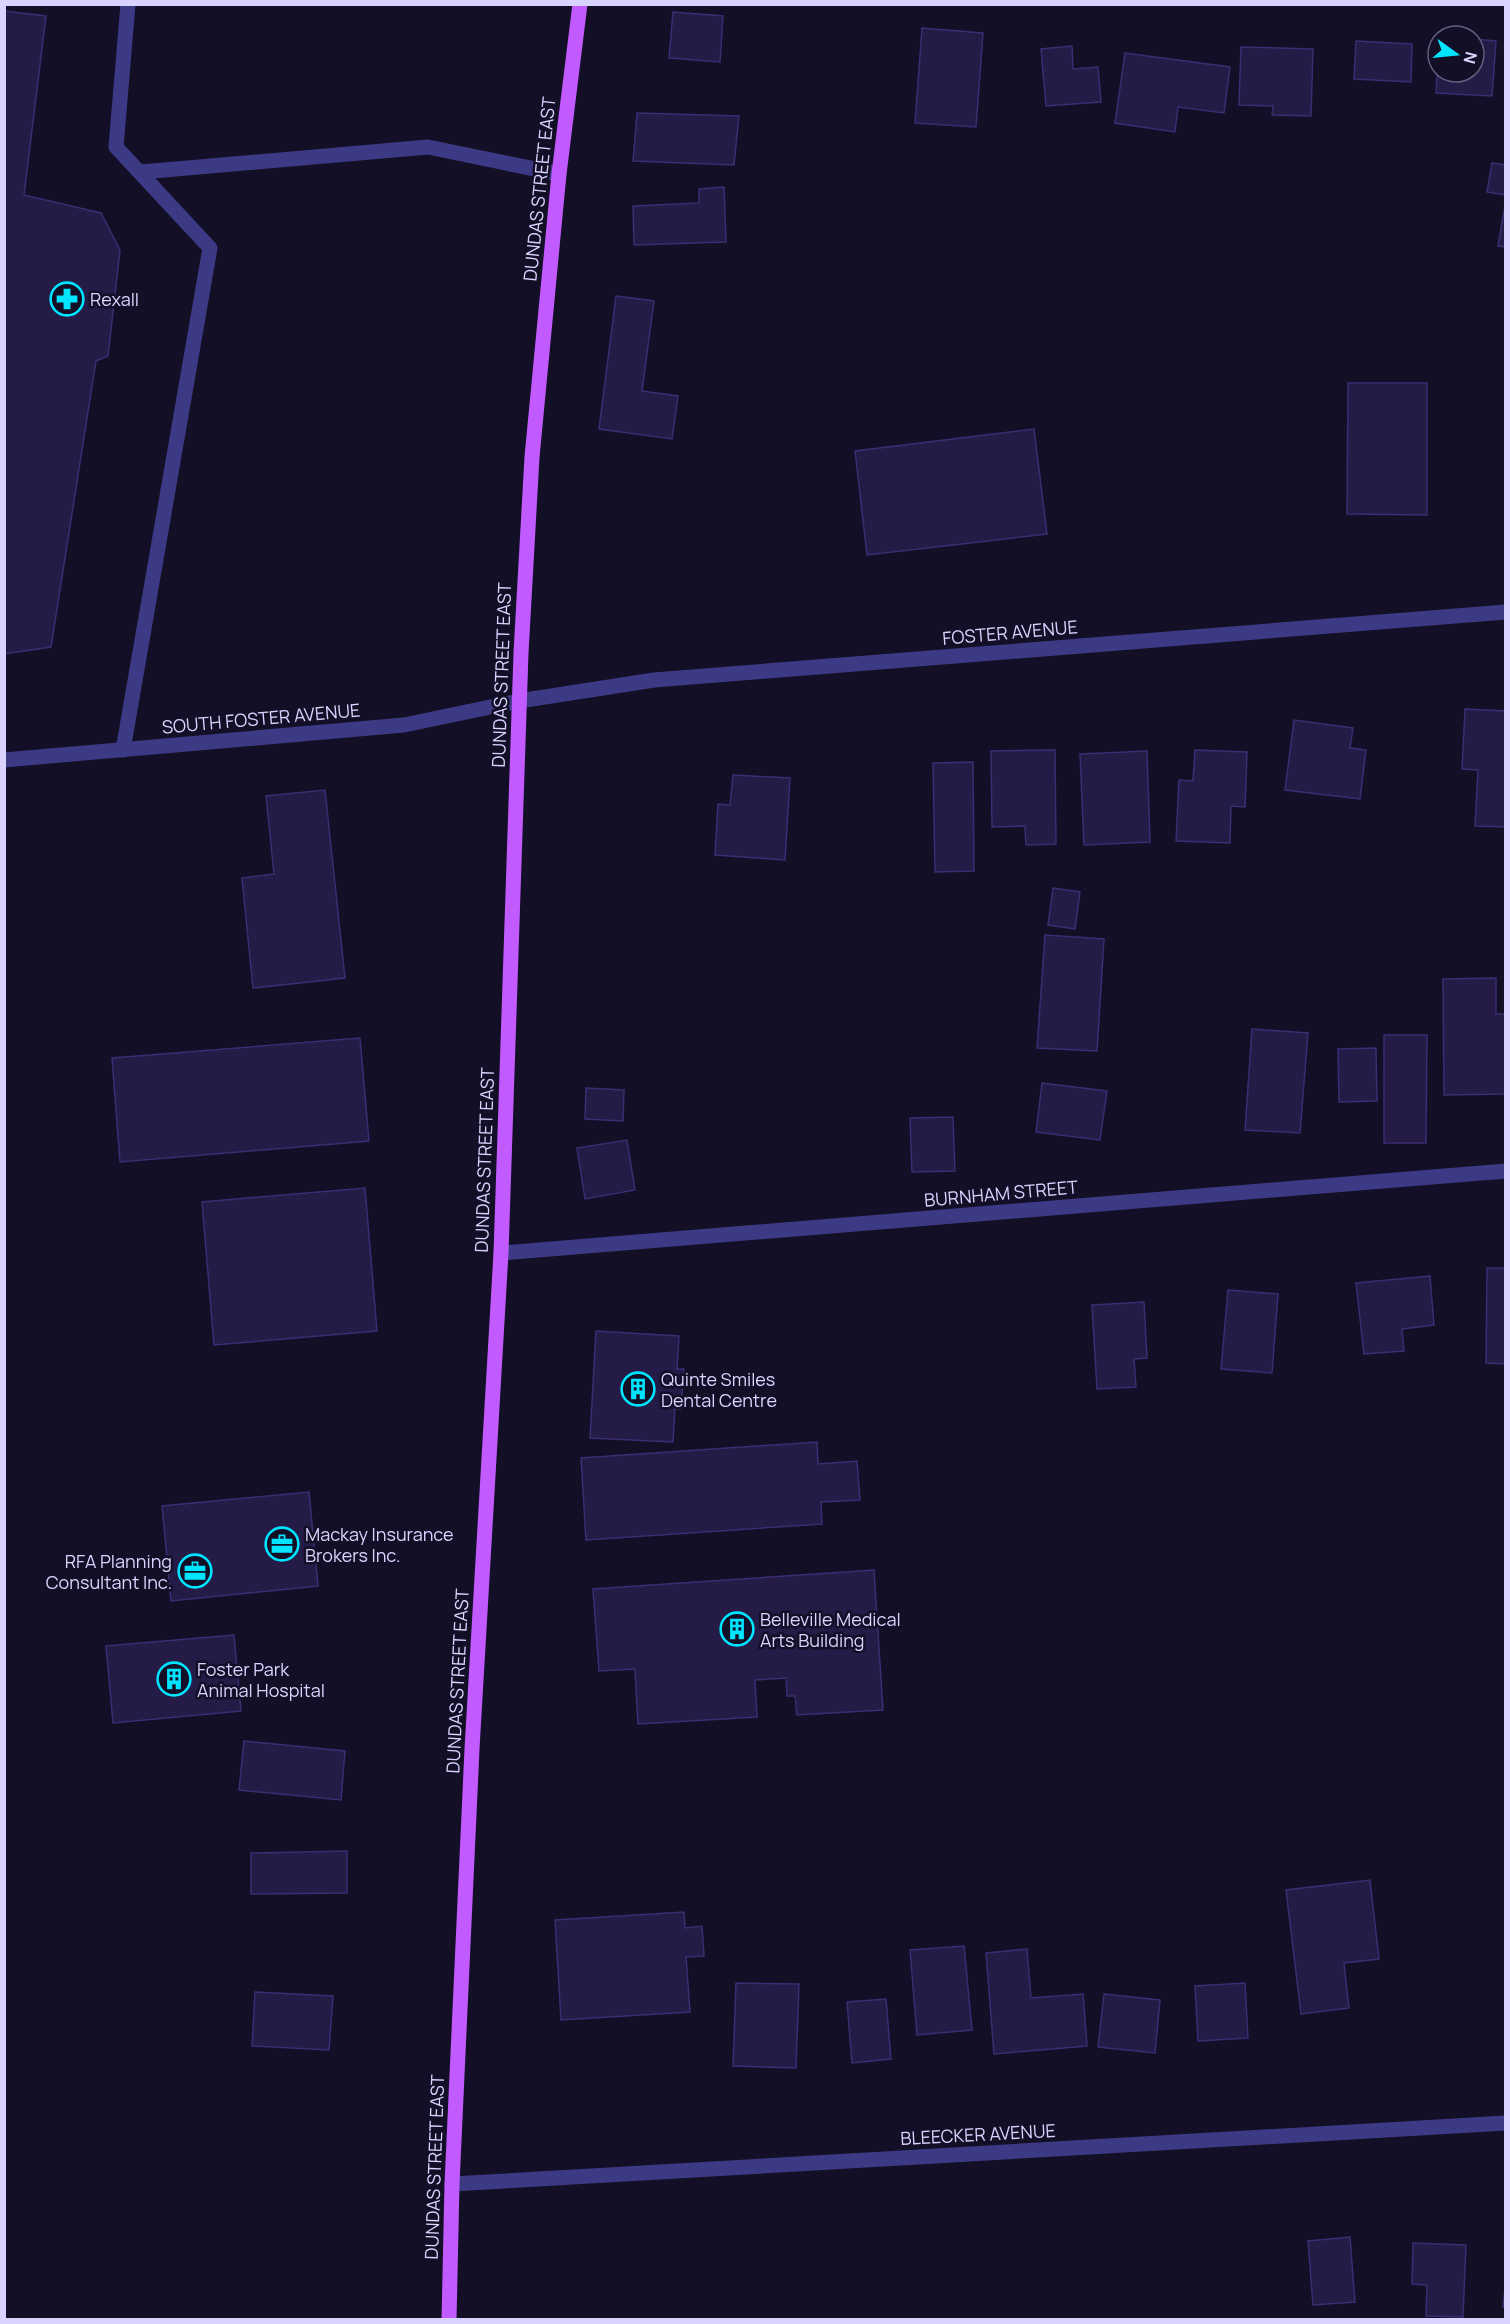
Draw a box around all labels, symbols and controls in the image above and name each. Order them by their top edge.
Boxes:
north arrow [1426,24,1486,84]
text: N [1458,49,1483,66]
street label: DUNDAS STREET EAST [517,95,561,282]
pharmacy icon: Rexall [49,281,85,317]
place label: Rexall [90,287,139,311]
street label: DUNDAS STREET EAST [486,582,516,768]
street label: FOSTER AVENUE [941,614,1079,650]
street label: SOUTH FOSTER AVENUE [161,697,361,739]
street label: DUNDAS STREET EAST [469,1067,499,1253]
street label: BURNHAM STREET [923,1174,1079,1212]
place label: Quinte Smiles Dental Centre [661,1367,777,1412]
building icon: Quinte Smiles Dental Centre [620,1371,656,1407]
place label: Mackay Insurance Brokers Inc. [305,1522,454,1567]
office icon: Mackay Insurance Brokers Inc. [264,1526,300,1562]
place label: RFA Planning Consultant Inc. [46,1549,172,1594]
office icon: RFA Planning Consultant Inc. [177,1553,213,1589]
street label: DUNDAS STREET EAST [440,1588,474,1774]
place label: Belleville Medical Arts Building [760,1607,901,1652]
building icon: Belleville Medical Arts Building [719,1611,755,1647]
place label: Foster Park Animal Hospital [197,1657,325,1702]
building icon: Foster Park Animal Hospital [156,1661,192,1697]
street label: DUNDAS STREET EAST [419,2074,449,2260]
street label: BLEECKER AVENUE [900,2118,1056,2150]

